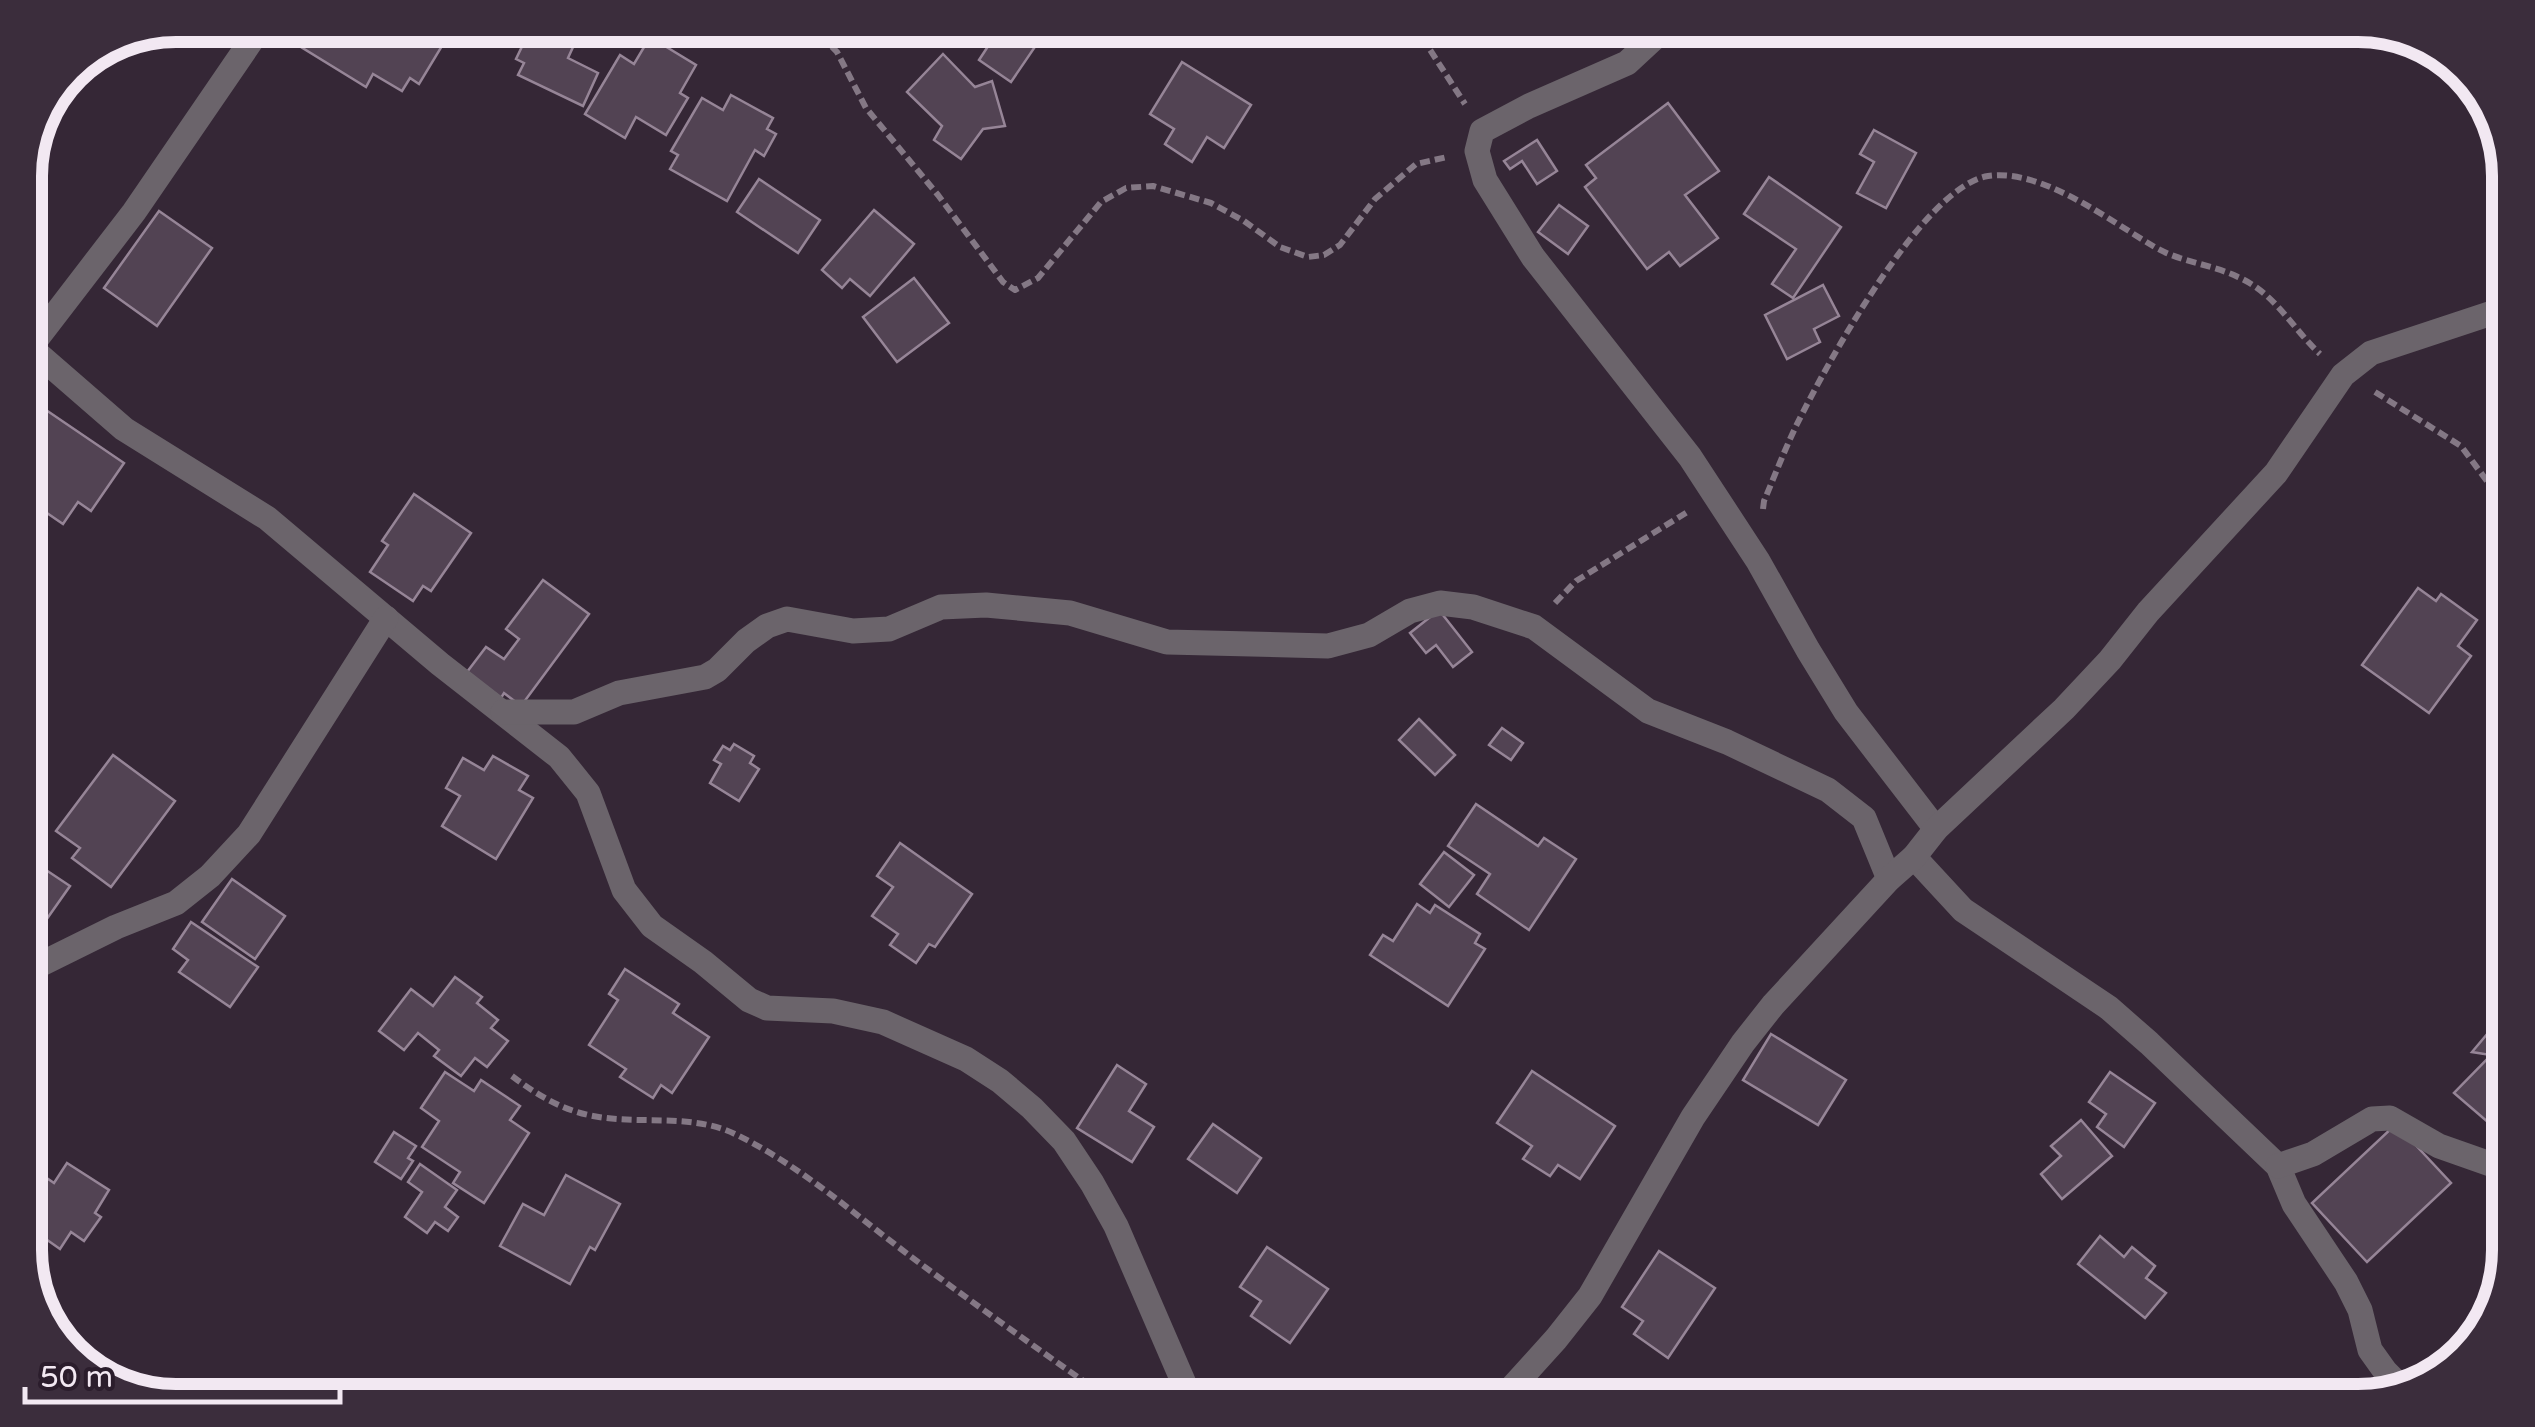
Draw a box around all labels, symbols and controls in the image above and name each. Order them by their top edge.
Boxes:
scale bar [25,1342,340,1404]
text: 50 m [40,1359,113,1396]

